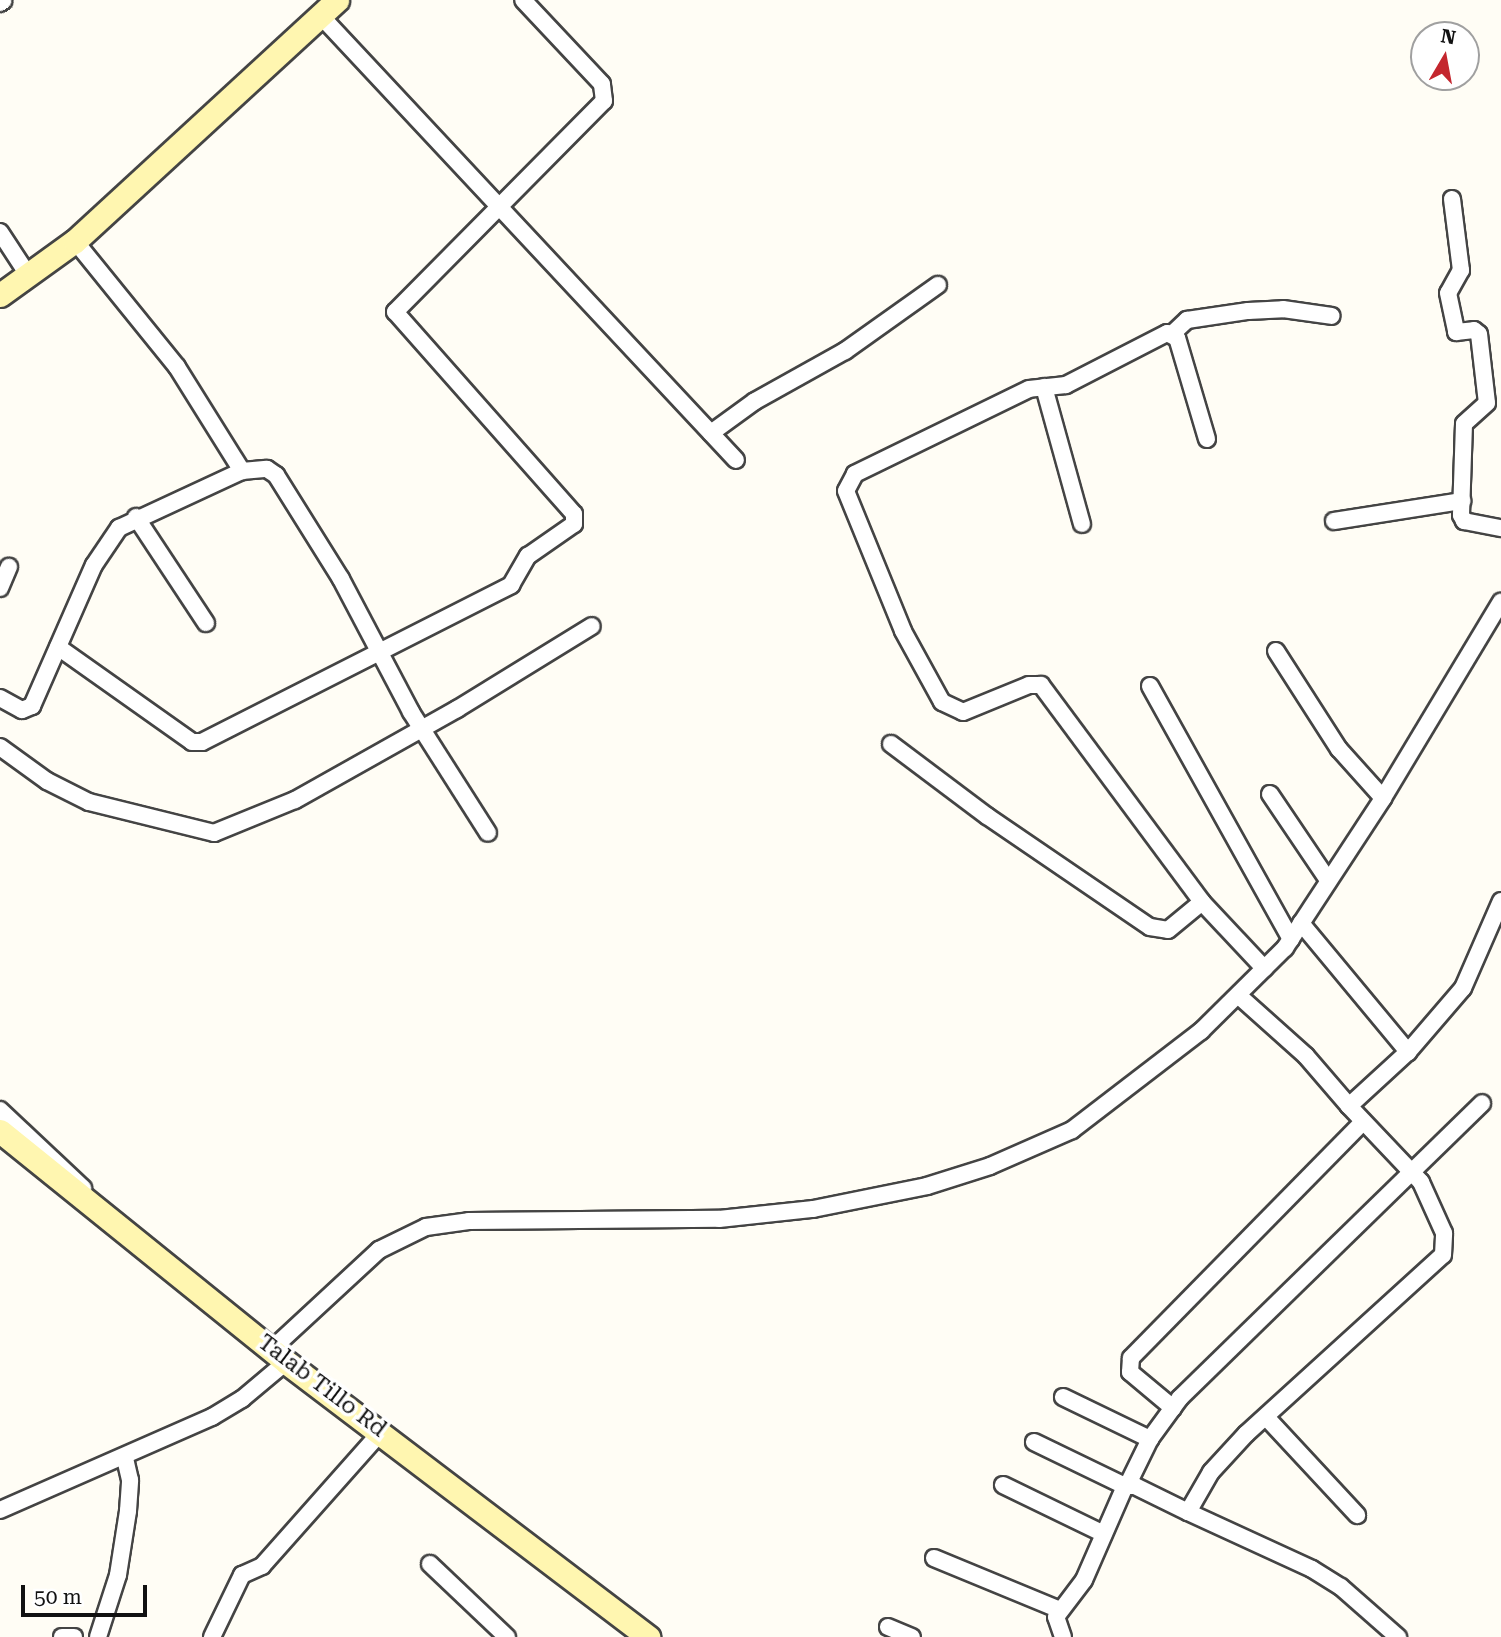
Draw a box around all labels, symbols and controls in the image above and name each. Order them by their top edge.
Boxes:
north arrow [1410,21,1480,91]
text: N [1439,24,1458,49]
street label: Talab Tillo Rd [252,1329,392,1443]
scale bar [24,1570,150,1614]
text: 50 m [34,1585,82,1609]

